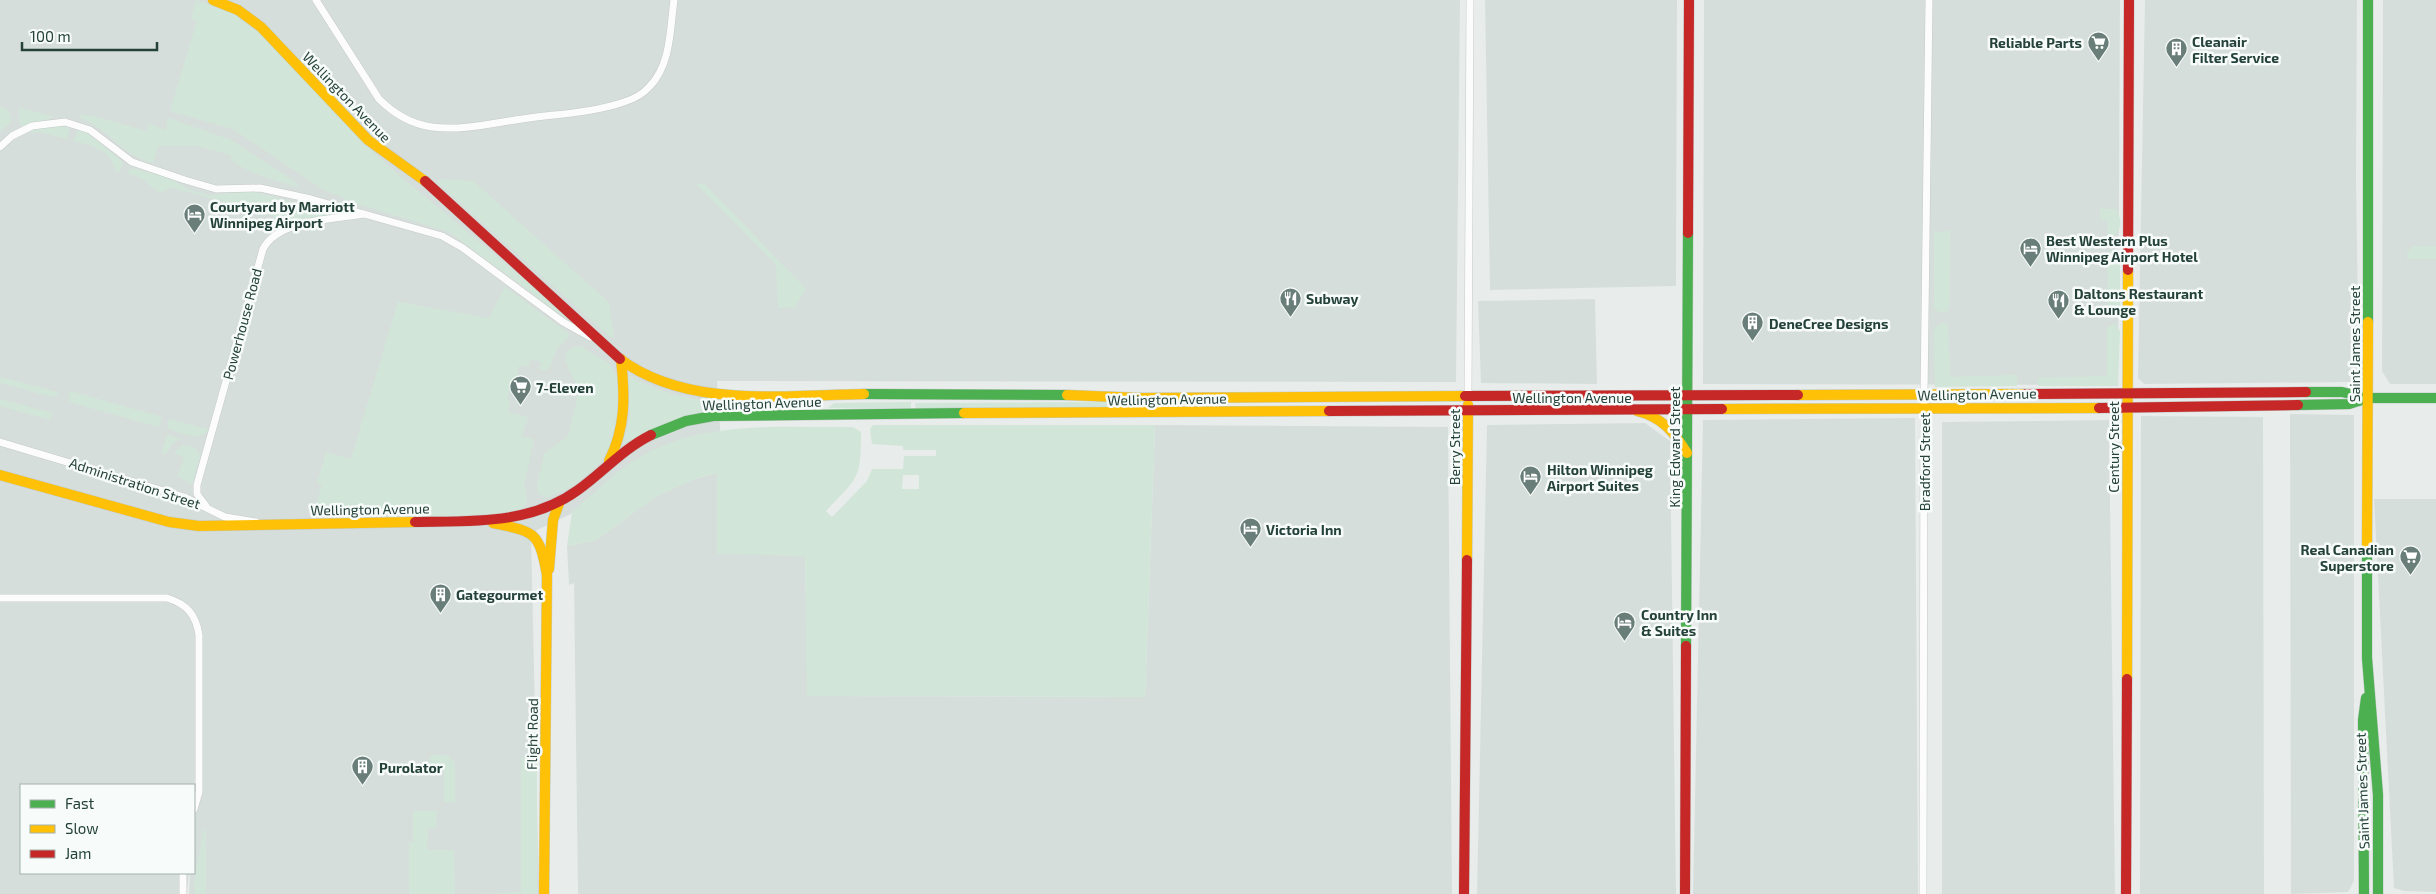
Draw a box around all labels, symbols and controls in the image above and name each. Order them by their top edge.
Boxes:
scale bar [22,20,158,52]
text: 100 m [30,27,71,45]
supermarket icon: Reliable Parts [2086,30,2110,61]
place label: Cleanair Filter Service [2192,33,2279,66]
place label: Reliable Parts [1989,34,2082,51]
building icon: Cleanair Filter Service [2164,37,2188,68]
street label: Wellington Avenue [299,48,395,146]
place label: Courtyard by Marriott Winnipeg Airport [210,198,355,231]
hotel icon: Courtyard by Marriott Winnipeg Airport [182,202,206,233]
place label: Best Western Plus Winnipeg Airport Hotel [2046,232,2198,265]
hotel icon: Best Western Plus Winnipeg Airport Hotel [2018,236,2042,267]
street label: Powerhouse Road [219,266,265,382]
place label: Daltons Restaurant & Lounge [2074,285,2203,318]
restaurant icon: Subway [1278,286,1302,317]
street label: Saint James Street [2346,286,2363,402]
restaurant icon: Daltons Restaurant & Lounge [2046,289,2070,320]
place label: Subway [1306,290,1359,307]
building icon: DeneCree Designs [1741,311,1765,342]
place label: DeneCree Designs [1769,315,1888,332]
supermarket icon: 7-Eleven [508,375,532,406]
place label: 7-Eleven [536,379,594,396]
street label: Wellington Avenue [1917,384,2037,404]
street label: King Edward Street [1666,386,1683,508]
street label: Wellington Avenue [1107,389,1227,409]
street label: Wellington Avenue [1512,389,1632,406]
street label: Wellington Avenue [702,392,822,414]
street label: Century Street [2105,401,2122,493]
street label: Berry Street [1446,409,1463,485]
street label: Bradford Street [1916,413,1933,511]
street label: Administration Street [67,454,203,512]
place label: Hilton Winnipeg Airport Suites [1547,461,1653,494]
hotel icon: Hilton Winnipeg Airport Suites [1519,465,1543,496]
street label: Wellington Avenue [310,499,430,519]
hotel icon: Victoria Inn [1238,517,1262,548]
place label: Victoria Inn [1266,521,1342,538]
place label: Real Canadian Superstore [2301,541,2394,574]
supermarket icon: Real Canadian Superstore [2398,545,2422,576]
building icon: Gategourmet [428,582,452,613]
place label: Gategourmet [456,586,544,603]
place label: Country Inn & Suites [1641,606,1717,639]
hotel icon: Country Inn & Suites [1613,610,1637,641]
street label: Flight Road [523,698,541,770]
street label: Saint James Street [2351,732,2373,850]
building icon: Purolator [351,755,375,786]
place label: Purolator [379,759,443,776]
legend [20,784,195,874]
text: Fast [65,794,95,812]
text: Slow [65,819,99,837]
text: Jam [65,844,91,862]

